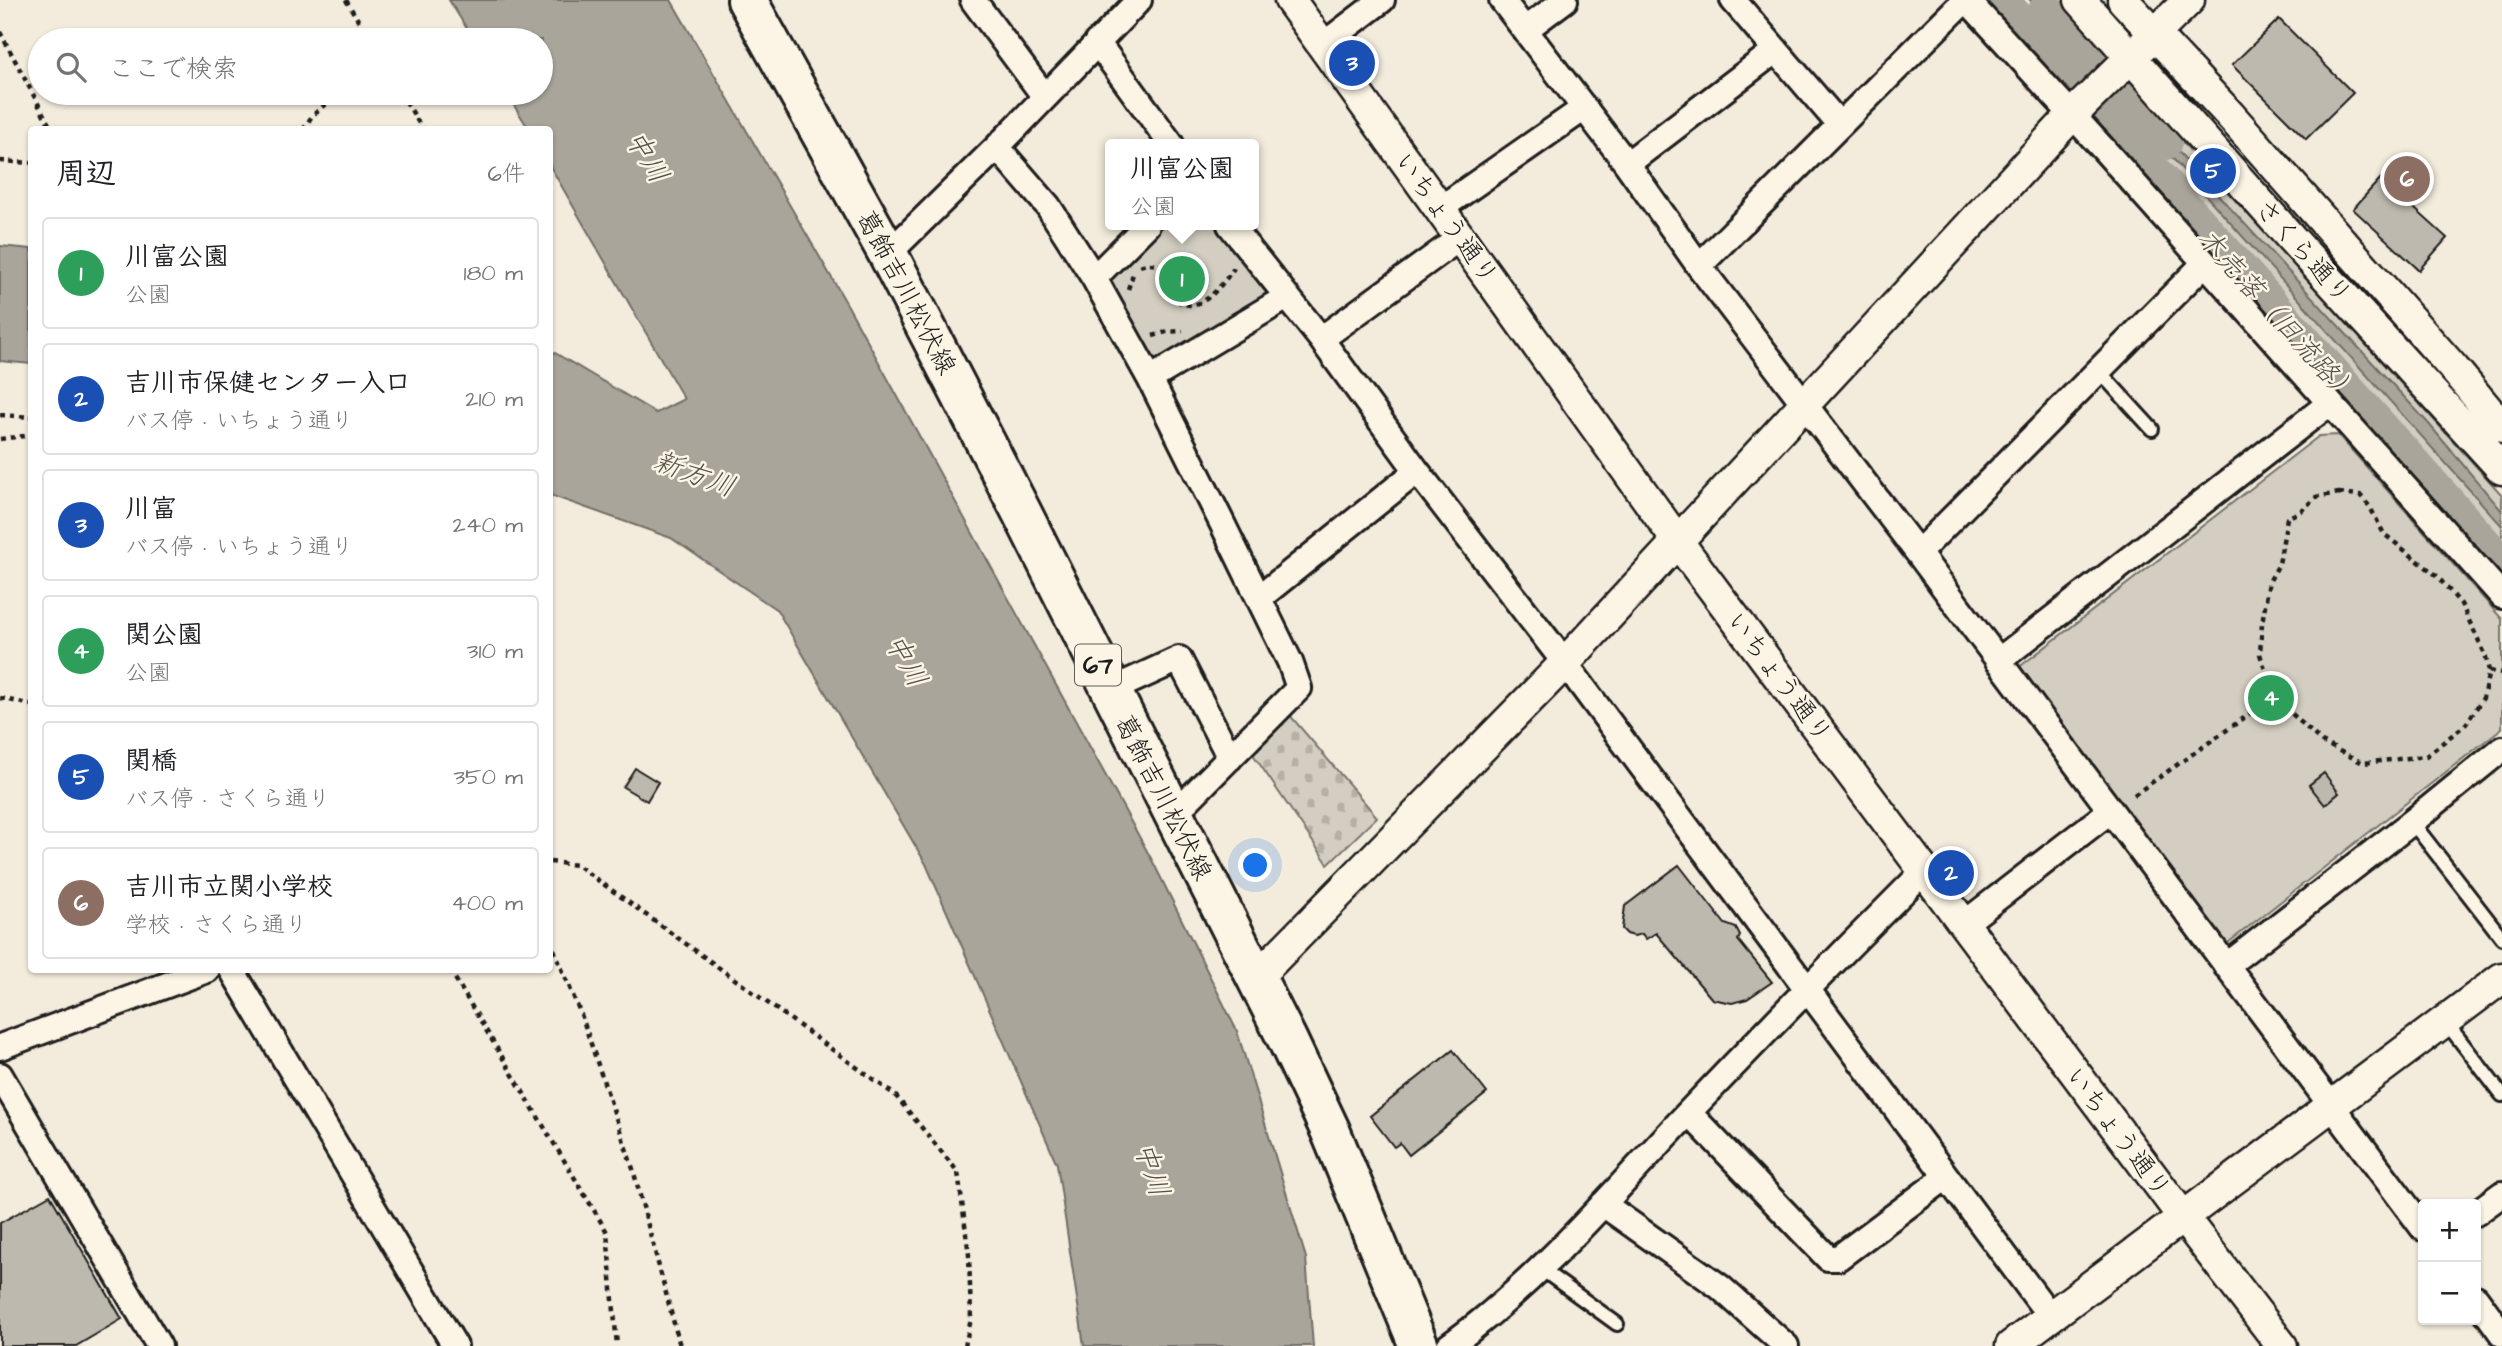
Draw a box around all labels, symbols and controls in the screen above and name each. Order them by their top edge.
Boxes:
search box [28,28,553,105]
pin: 3 [1329,37,1375,89]
icon: search [52,48,90,86]
text: ここで検索 [108,51,238,87]
water label: 中川 [616,123,678,191]
popup [1105,139,1259,230]
street label: いちょう通り [1386,145,1507,292]
pin: 5 [2190,145,2236,197]
text: 川富公園 [1130,151,1234,187]
text: 周辺 [56,153,116,195]
pin: 6 [2384,153,2430,205]
text: 6件 [488,158,525,190]
text: 公園 [1130,191,1176,223]
street label: さくら通り [2246,191,2360,312]
street label: 葛飾吉川松伏線 [847,204,965,381]
water label: 木売落（旧流路） [2187,220,2366,412]
text: 川富公園 [125,239,229,275]
pin: 1 [1159,253,1205,305]
text: 1 [80,257,82,289]
text: 180 m [464,257,523,289]
text: 公園 [125,279,171,311]
text: 吉川市保健センター入口 [125,365,411,401]
text: 2 [74,383,88,415]
text: 210 m [465,383,523,415]
text: バス停 · いちょう通り [125,405,354,437]
water label: 新方川 [648,442,741,507]
text: 川富 [125,491,177,527]
text: 3 [75,509,87,541]
text: 240 m [453,509,523,541]
text: バス停 · いちょう通り [125,531,354,563]
street label: いちょう通り [1718,604,1841,751]
text: 関公園 [125,617,203,653]
water label: 中川 [875,627,936,695]
text: 4 [73,635,89,667]
text: 310 m [467,635,523,667]
road number: 67 [1075,644,1121,686]
text: 公園 [125,657,171,689]
pin: 4 [2248,672,2294,724]
street label: 葛飾吉川松伏線 [1106,708,1220,887]
text: 関橋 [125,743,177,779]
text: 5 [73,761,89,793]
text: 350 m [453,761,523,793]
text: バス停 · さくら通り [125,783,331,815]
pin: 2 [1928,847,1974,899]
your location [1238,848,1272,882]
text: 吉川市立関小学校 [125,869,333,905]
text: 6 [74,887,88,919]
text: 400 m [451,887,523,919]
text: 学校 · さくら通り [125,909,308,941]
street label: いちょう通り [2057,1059,2180,1206]
water label: 中川 [1124,1137,1179,1202]
map controls [2418,1199,2481,1325]
button: + [2418,1199,2481,1262]
button: − [2418,1262,2481,1325]

